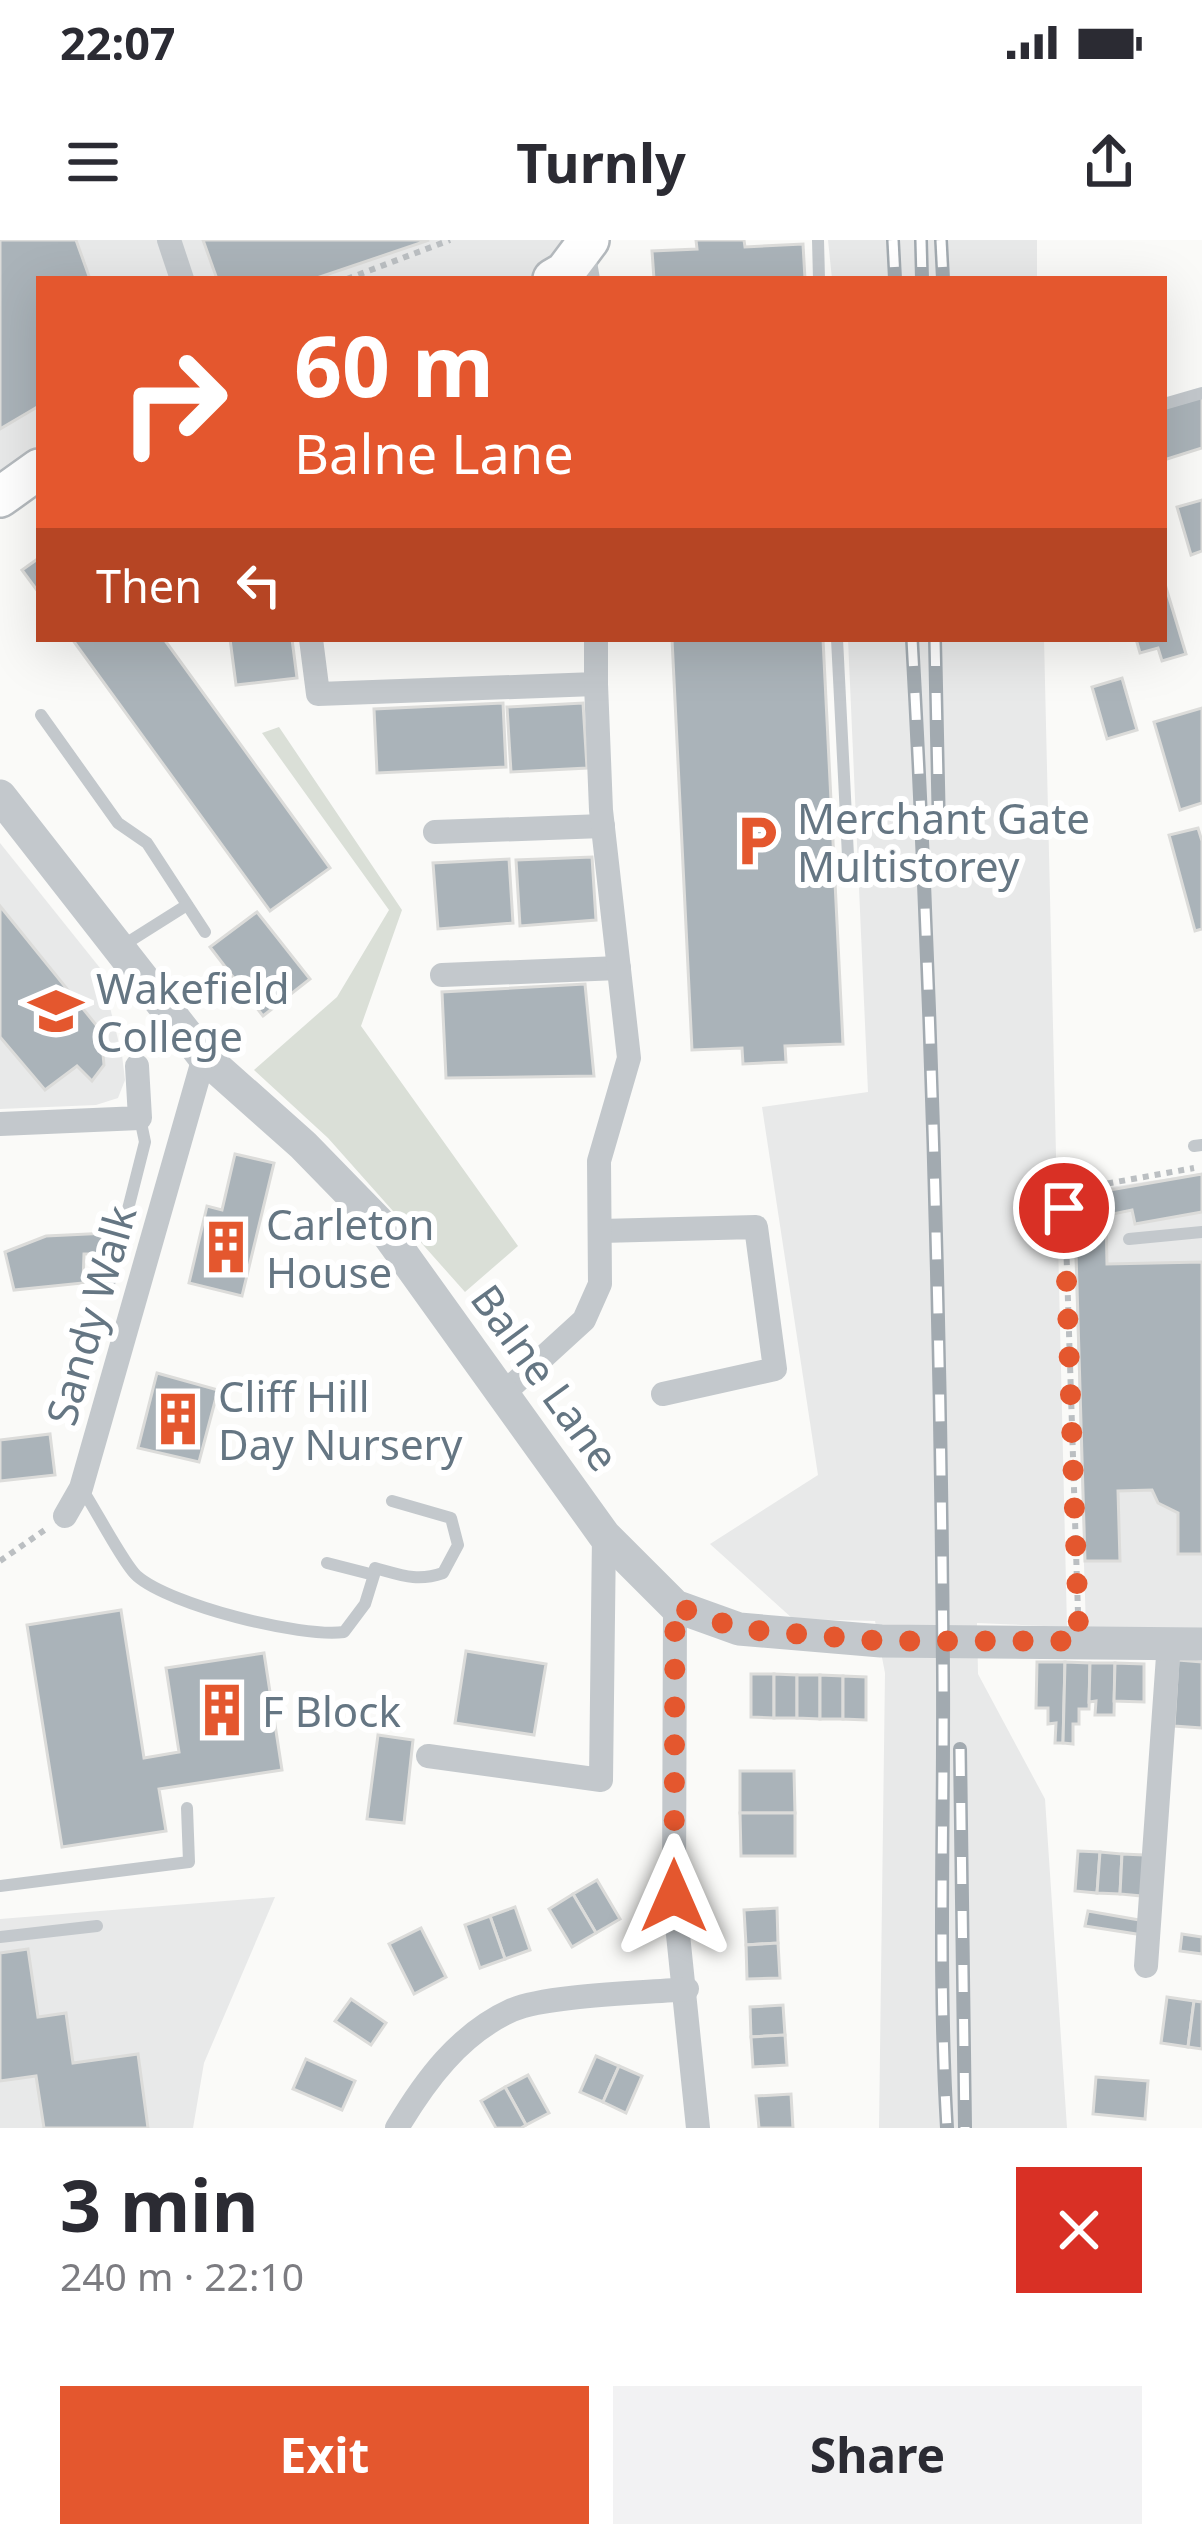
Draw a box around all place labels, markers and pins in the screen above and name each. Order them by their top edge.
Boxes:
place label: Merchant Gate Multistorey [797,789,1090,894]
parking icon: Merchant Gate Multistorey [728,812,786,870]
place label: Wakefield College [96,959,290,1064]
school or university icon: Wakefield College [27,982,85,1040]
pin [1013,1157,1115,1259]
place label: Carleton House [266,1195,435,1300]
building icon: Carleton House [197,1218,255,1276]
place label: Cliff Hill Day Nursery [218,1367,463,1472]
building icon: Cliff Hill Day Nursery [149,1390,207,1448]
building icon: F Block [193,1681,251,1739]
place label: F Block [262,1682,401,1739]

